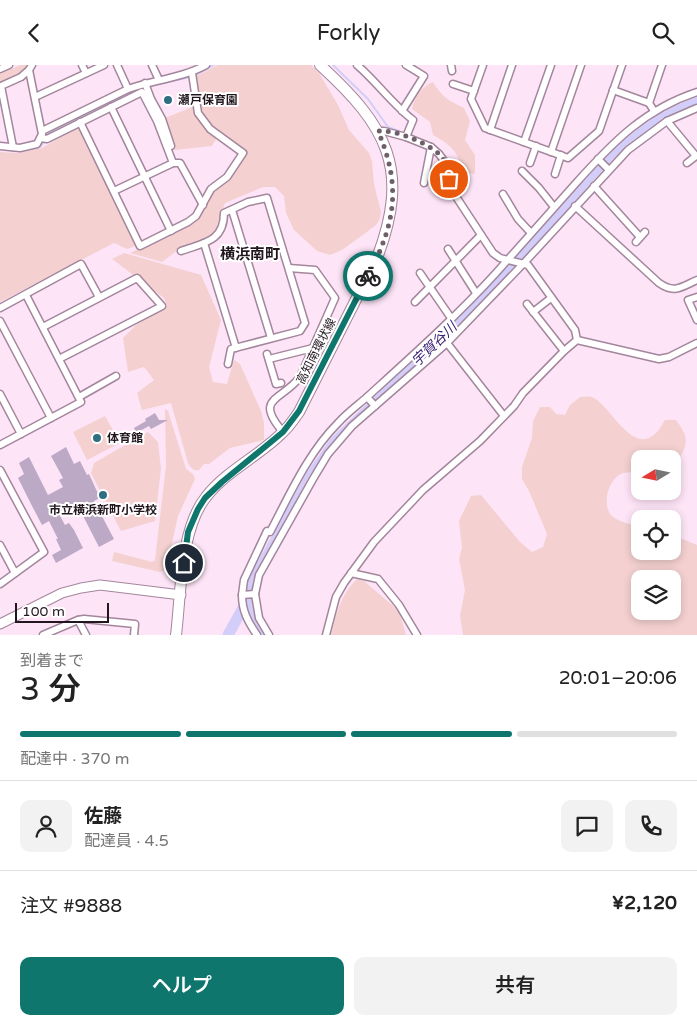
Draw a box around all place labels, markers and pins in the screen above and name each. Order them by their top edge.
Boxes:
place label: 瀬戸保育園 [178,93,238,107]
marker: 瀬戸保育園 [162,94,174,106]
pin [428,158,470,200]
place label: 体育館 [107,431,143,445]
marker: 体育館 [91,432,103,444]
marker: 市立横浜新町小学校 [97,489,109,501]
place label: 市立横浜新町小学校 [49,503,157,517]
pin [163,542,205,584]

